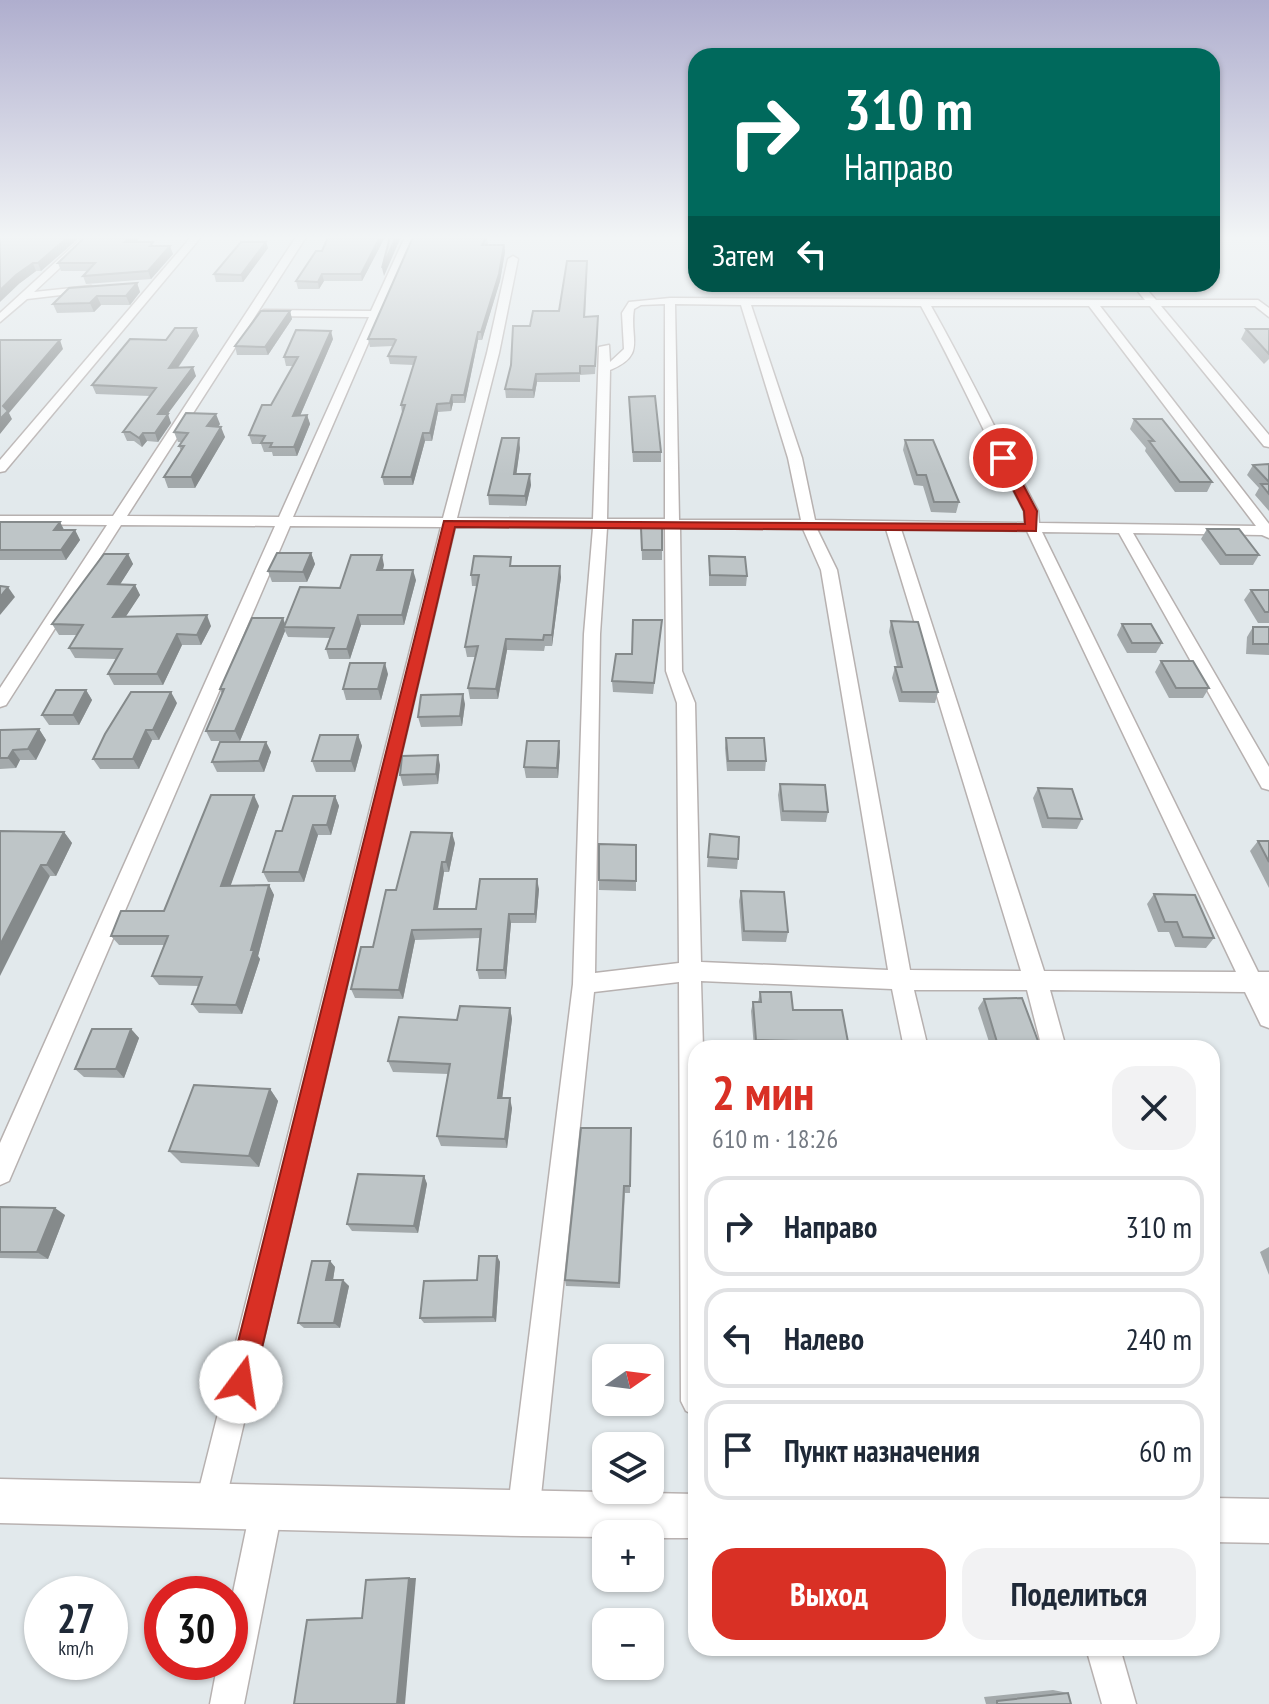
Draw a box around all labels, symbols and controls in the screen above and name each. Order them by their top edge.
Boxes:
text: 310 m [844,73,973,145]
icon: right [712,80,816,184]
text: Направо [844,143,953,190]
icon: left [790,232,834,276]
text: Затем [712,235,774,274]
pin [969,424,1037,492]
icon: arrive [981,436,1025,480]
text: 2 мин [712,1061,814,1123]
button: close [1112,1066,1196,1150]
text: 610 m · 18:26 [712,1122,838,1155]
icon: right [716,1204,760,1248]
text: Направо [784,1207,877,1246]
text: 310 m [1126,1207,1192,1246]
icon: left [716,1316,760,1360]
text: Налево [784,1319,864,1358]
text: 240 m [1126,1319,1192,1358]
position arrow [199,1340,283,1424]
north arrow [592,1344,664,1416]
map controls [592,1344,664,1680]
icon: arrive [716,1428,760,1472]
text: Пункт назначения [784,1431,980,1470]
text: 60 m [1139,1431,1192,1470]
button: layers [592,1432,664,1504]
button: + [592,1520,664,1592]
button: Выход [712,1548,946,1640]
button: Поделиться [962,1548,1196,1640]
speed limit sign: 30 [144,1576,248,1680]
text: 27 [57,1592,95,1644]
button: − [592,1608,664,1680]
text: km/h [58,1635,94,1661]

